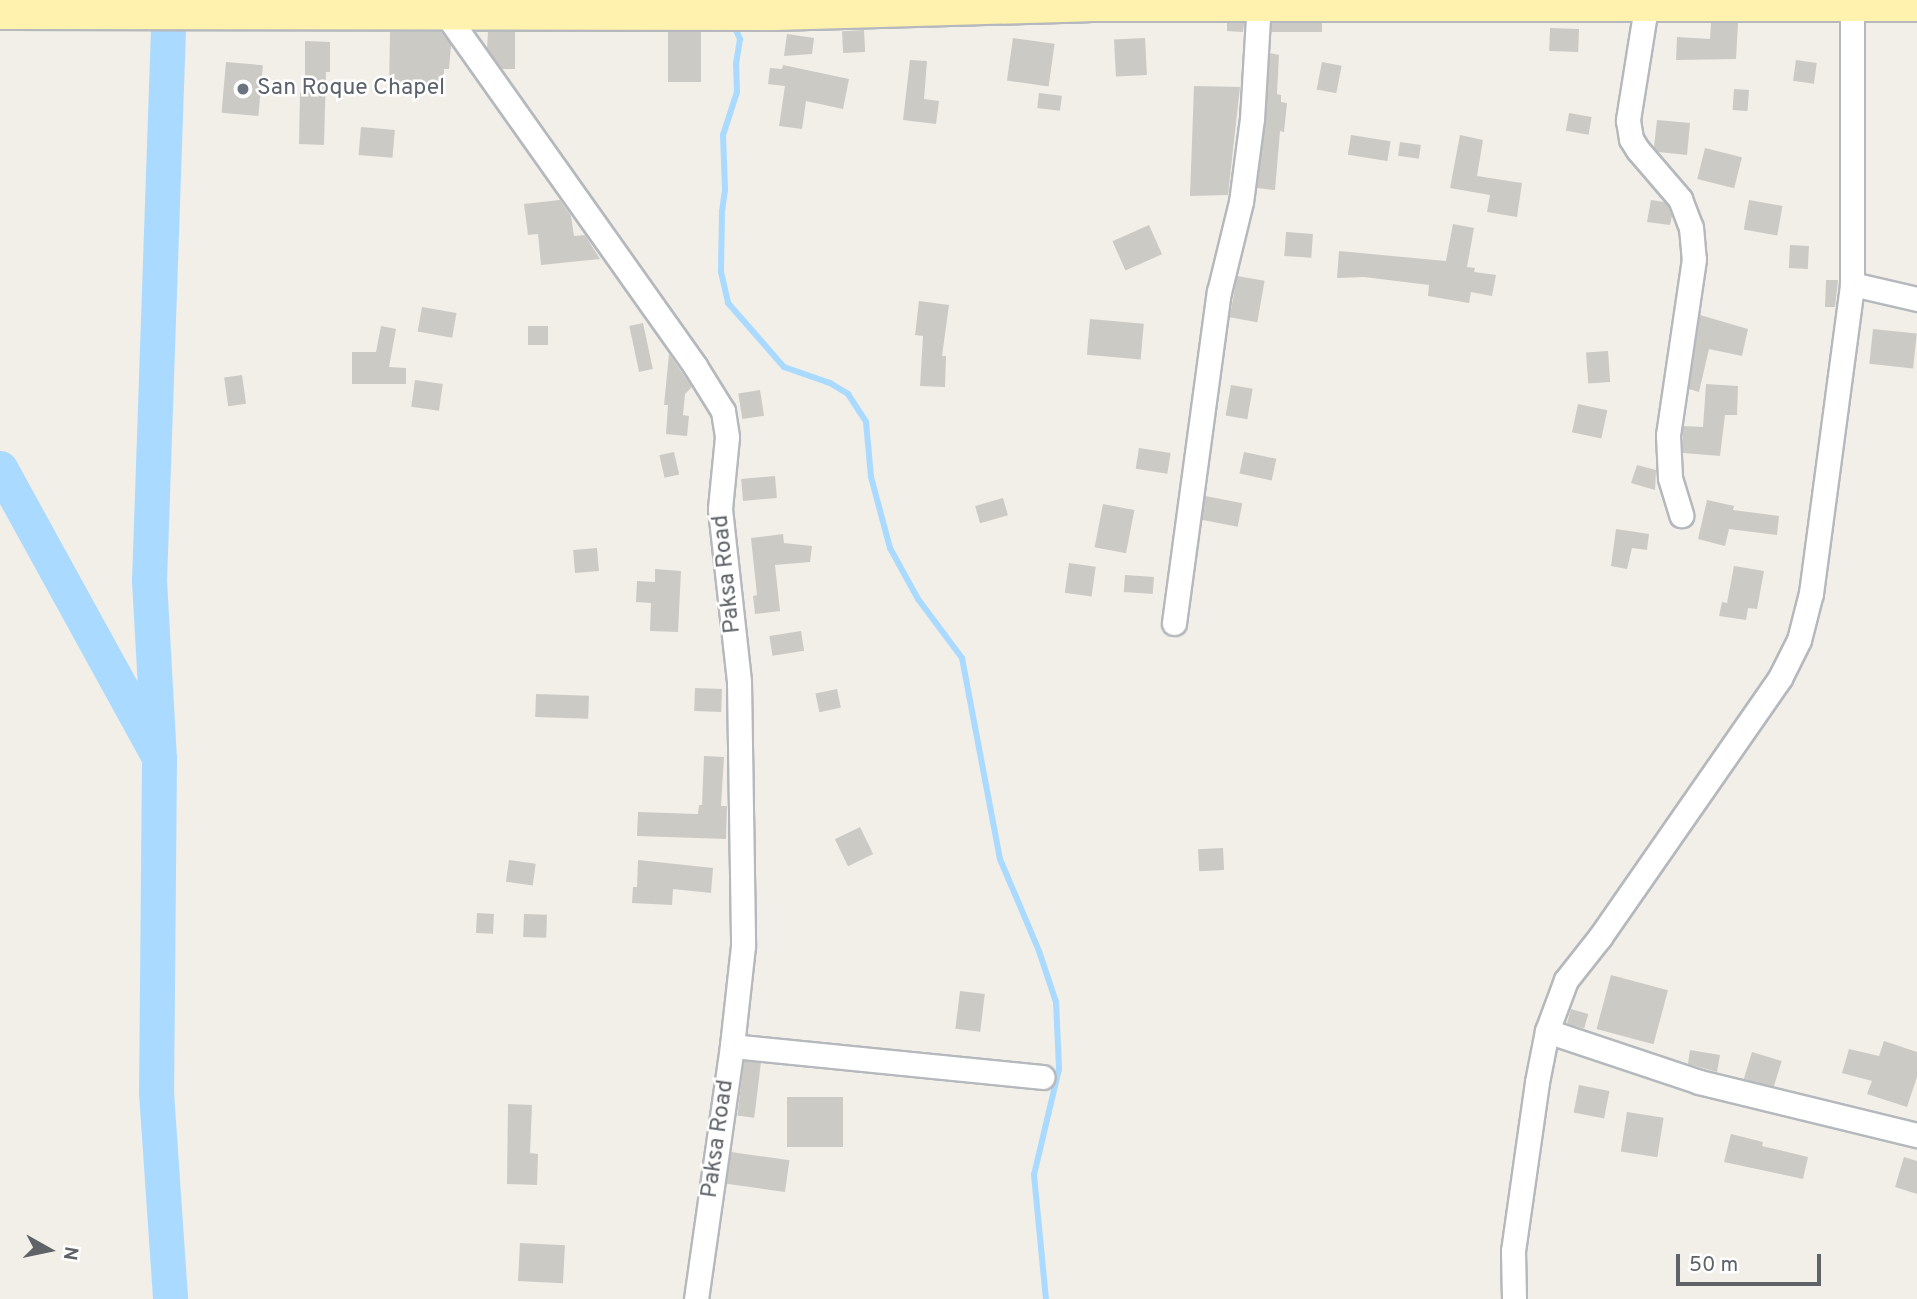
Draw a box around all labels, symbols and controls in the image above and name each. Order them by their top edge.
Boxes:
place label: San Roque Chapel [257,75,445,103]
marker: San Roque Chapel [235,81,251,97]
street label: Paksa Road [708,513,748,635]
street label: Paksa Road [697,1078,741,1200]
north arrow [14,1215,84,1285]
scale bar [1679,1240,1824,1284]
text: N [57,1245,83,1262]
text: 50 m [1689,1252,1738,1279]

